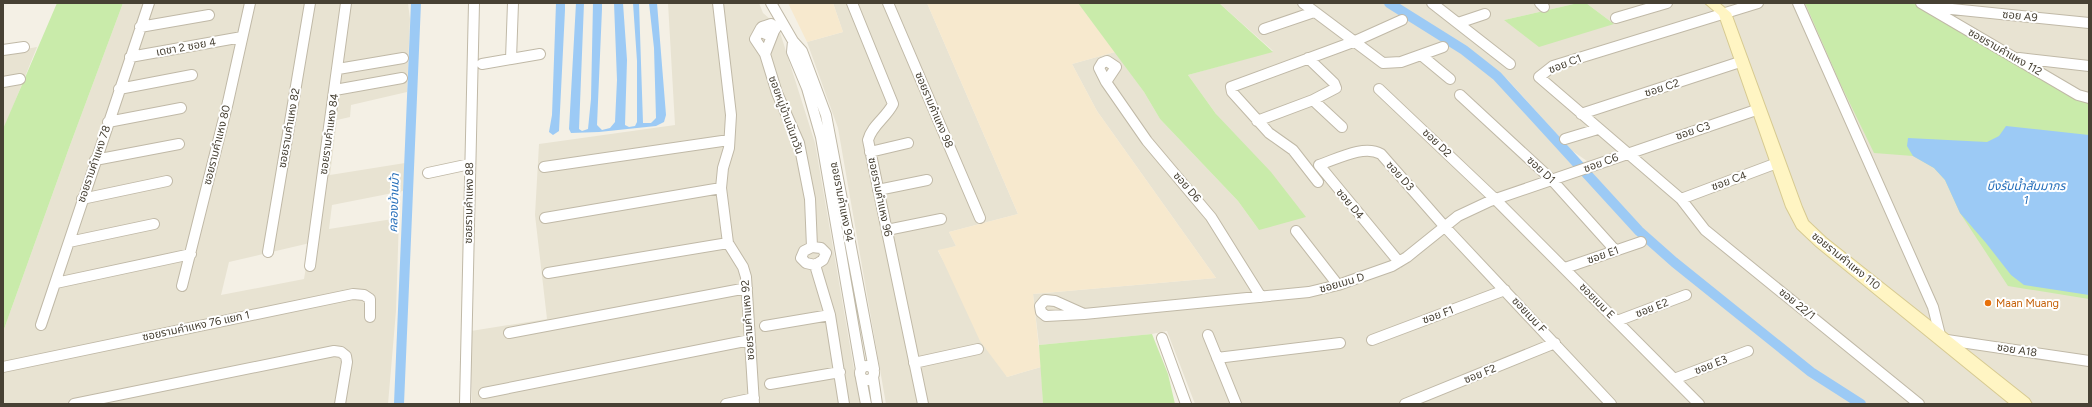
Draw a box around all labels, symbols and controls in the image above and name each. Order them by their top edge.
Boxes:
street label: ซอย A9 [2002,8,2038,24]
street label: ซอยรามคำแหง 112 [1966,26,2044,78]
street label: เดชา 2 ซอย 4 [155,35,217,59]
street label: ซอย C1 [1547,52,1583,76]
street label: ซอยรามคําแหง 98 [912,70,956,150]
street label: ซอยหมู่บ้านนันทวัน [766,74,806,156]
street label: ซอย C2 [1643,76,1681,100]
street label: ซอยรามคำแหง 82 [276,87,302,169]
street label: ซอยรามคำแหง 84 [317,92,341,175]
street label: ซอยรามคำแหง 80 [201,104,233,186]
street label: ซอย C3 [1674,119,1712,143]
street label: ซอยรามคำแหง 78 [75,123,113,204]
street label: ซอย D2 [1420,126,1454,160]
street label: ซอย C6 [1582,151,1620,175]
street label: ซอย D1 [1524,154,1558,186]
street label: ซอยรามคําแหง 96 [865,156,895,238]
street label: ซอย D3 [1383,159,1417,193]
street label: ซอยรามคําแหง 94 [828,161,856,243]
street label: ซอยรามคำแหง 88 [462,162,476,244]
street label: ซอย D6 [1170,169,1204,205]
street label: ซอย C4 [1710,169,1748,193]
water label: คลองบ้านม้า [386,172,402,233]
water label: บึงรับน้ำสัมมากร 1 [1987,177,2066,207]
street label: ซอย D4 [1333,186,1367,222]
street label: ซอยรามคำแหง 110 [1809,229,1883,293]
street label: ซอย E1 [1585,244,1621,266]
street label: ซอยเมน D [1318,270,1366,296]
street label: ซอยรามคําแหง 92 [739,279,757,361]
street label: ซอยเมน E [1577,281,1617,321]
street label: ซอย 22/1 [1776,285,1818,323]
street label: ซอยเมน F [1509,294,1549,336]
street label: ซอย E2 [1634,296,1670,320]
place label: Maan Muang [1996,297,2059,310]
marker: Maan Muang [1983,298,1993,308]
street label: ซอย F1 [1421,303,1455,327]
street label: ซอยรามคำแหง 76 แยก 1 [141,308,251,344]
street label: ซอย A18 [1996,340,2038,360]
street label: ซอย E3 [1693,353,1729,377]
street label: ซอย F2 [1462,362,1498,386]

